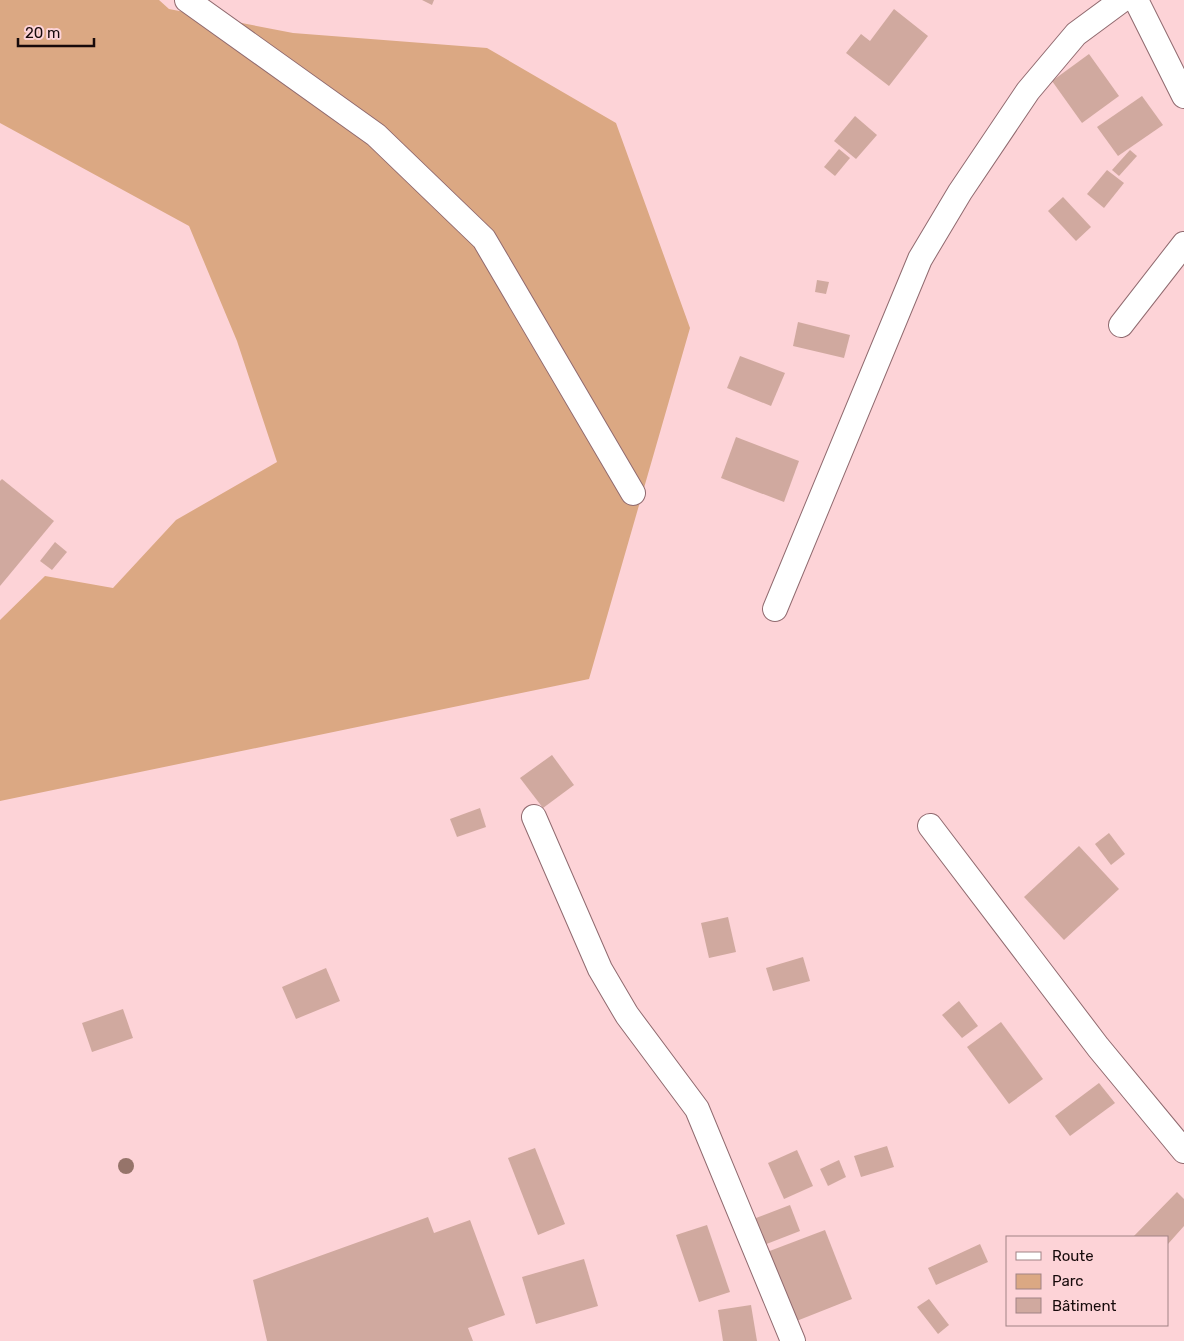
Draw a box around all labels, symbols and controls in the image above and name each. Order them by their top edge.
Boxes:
scale bar [18,15,94,47]
text: 20 m [25,24,60,42]
legend [1006,1236,1169,1326]
text: Route [1052,1247,1094,1265]
text: Parc [1052,1272,1084,1290]
text: Bâtiment [1052,1297,1116,1315]

